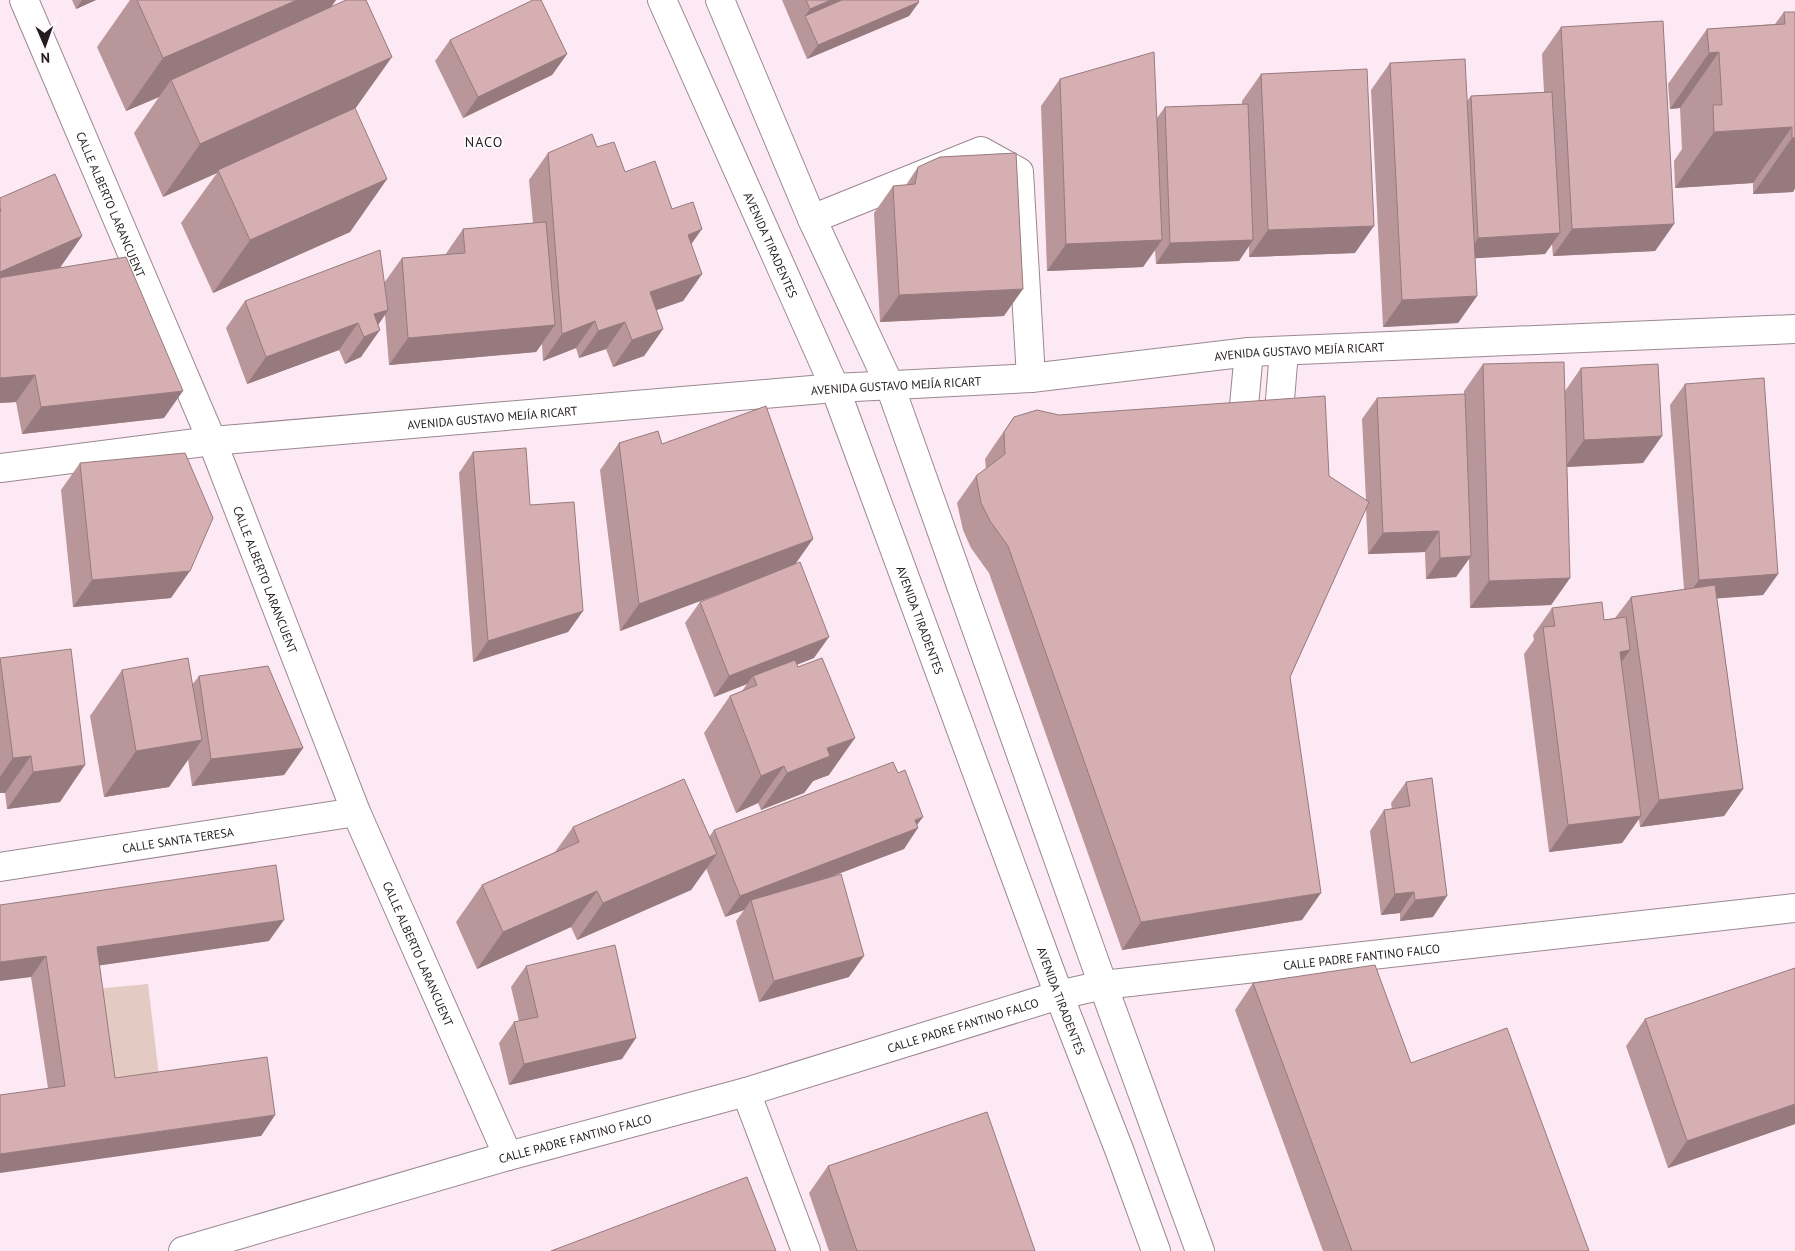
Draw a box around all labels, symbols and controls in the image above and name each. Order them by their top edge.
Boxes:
north arrow [20,20,70,70]
text: N [41,49,50,67]
street label: CALLE ALBERTO LARANCUENT [73,129,149,280]
district label: NACO [465,133,503,151]
street label: AVENIDA TIRADENTES [741,190,801,300]
street label: AVENIDA GUSTAVO MEJÍA RICART [1213,339,1385,364]
street label: AVENIDA GUSTAVO MEJÍA RICART [810,373,982,398]
street label: AVENIDA GUSTAVO MEJÍA RICART [407,402,578,432]
street label: CALLE ALBERTO LARANCUENT [230,504,301,656]
street label: AVENIDA TIRADENTES [894,564,947,676]
street label: CALLE SANTA TERESA [121,824,235,856]
street label: CALLE ALBERTO LARANCUENT [380,879,457,1029]
street label: CALLE PADRE FANTINO FALCO [1282,940,1441,972]
street label: AVENIDA TIRADENTES [1034,945,1089,1057]
street label: CALLE PADRE FANTINO FALCO [885,994,1040,1055]
street label: CALLE PADRE FANTINO FALCO [497,1110,653,1166]

